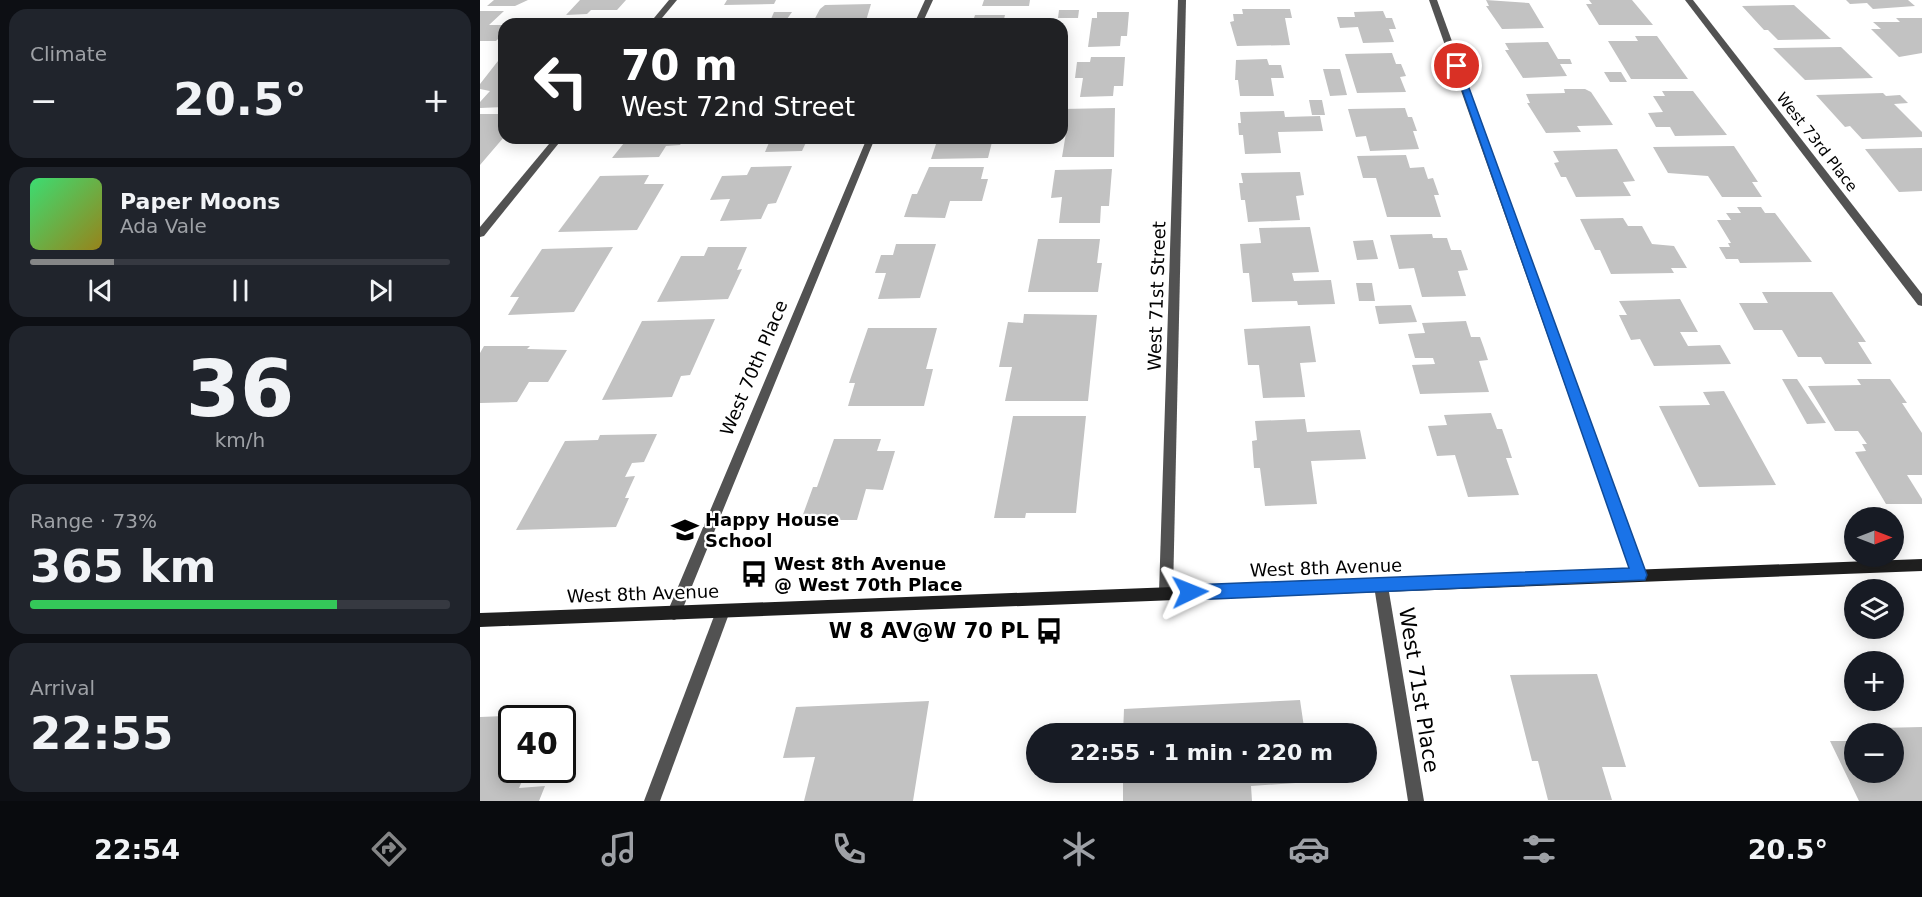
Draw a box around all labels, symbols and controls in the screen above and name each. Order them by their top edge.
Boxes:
pin [1431,40,1482,91]
text: 70 m [621,41,738,90]
text: Climate [30,42,107,66]
icon: left [522,42,600,120]
icon: arrive [1440,49,1473,82]
text: 20.5° [173,73,307,126]
text: − [30,81,58,120]
text: + [422,81,450,120]
street label: West 73rd Place [1773,89,1861,195]
text: West 72nd Street [621,91,855,122]
text: Paper Moons [120,189,280,214]
text: Ada Vale [120,214,207,238]
street label: West 71st Street [1143,221,1170,371]
icon: previous [84,274,117,307]
icon: pause [224,274,257,307]
icon: next [364,274,397,307]
street label: West 70th Place [716,297,792,439]
text: 36 [186,344,294,434]
text: km/h [215,428,265,452]
north arrow [1844,507,1904,567]
map controls [1844,507,1904,783]
text: Range · 73% [30,509,157,533]
place label: Happy House School [705,509,839,551]
school or university icon: Happy House School [670,515,700,545]
text: 365 km [30,540,216,593]
place label: West 8th Avenue @ West 70th Place [774,553,962,595]
street label: West 8th Avenue [1249,554,1403,581]
bus stop icon: West 8th Avenue @ West 70th Place [739,559,769,589]
position arrow [1158,560,1222,624]
button: layers [1844,579,1904,639]
street label: West 8th Avenue [566,580,720,607]
street label: West 71st Place [1394,606,1444,774]
bus stop icon: W 8 AV@W 70 PL [1034,616,1064,646]
place label: W 8 AV@W 70 PL [829,619,1029,643]
button: + [1844,651,1904,711]
text: Arrival [30,676,95,700]
speed limit sign: 40 [498,705,576,783]
text: 22:55 [30,707,173,760]
button: − [1844,723,1904,783]
text: 22:55 · 1 min · 220 m [1070,740,1333,765]
icon: directions [368,828,410,870]
icon: music [598,828,640,870]
icon: phone [828,828,870,870]
icon: climate [1058,828,1100,870]
icon: car [1288,828,1330,870]
icon: filters [1518,828,1560,870]
text: 22:54 [94,834,180,865]
text: 20.5° [1748,834,1828,865]

